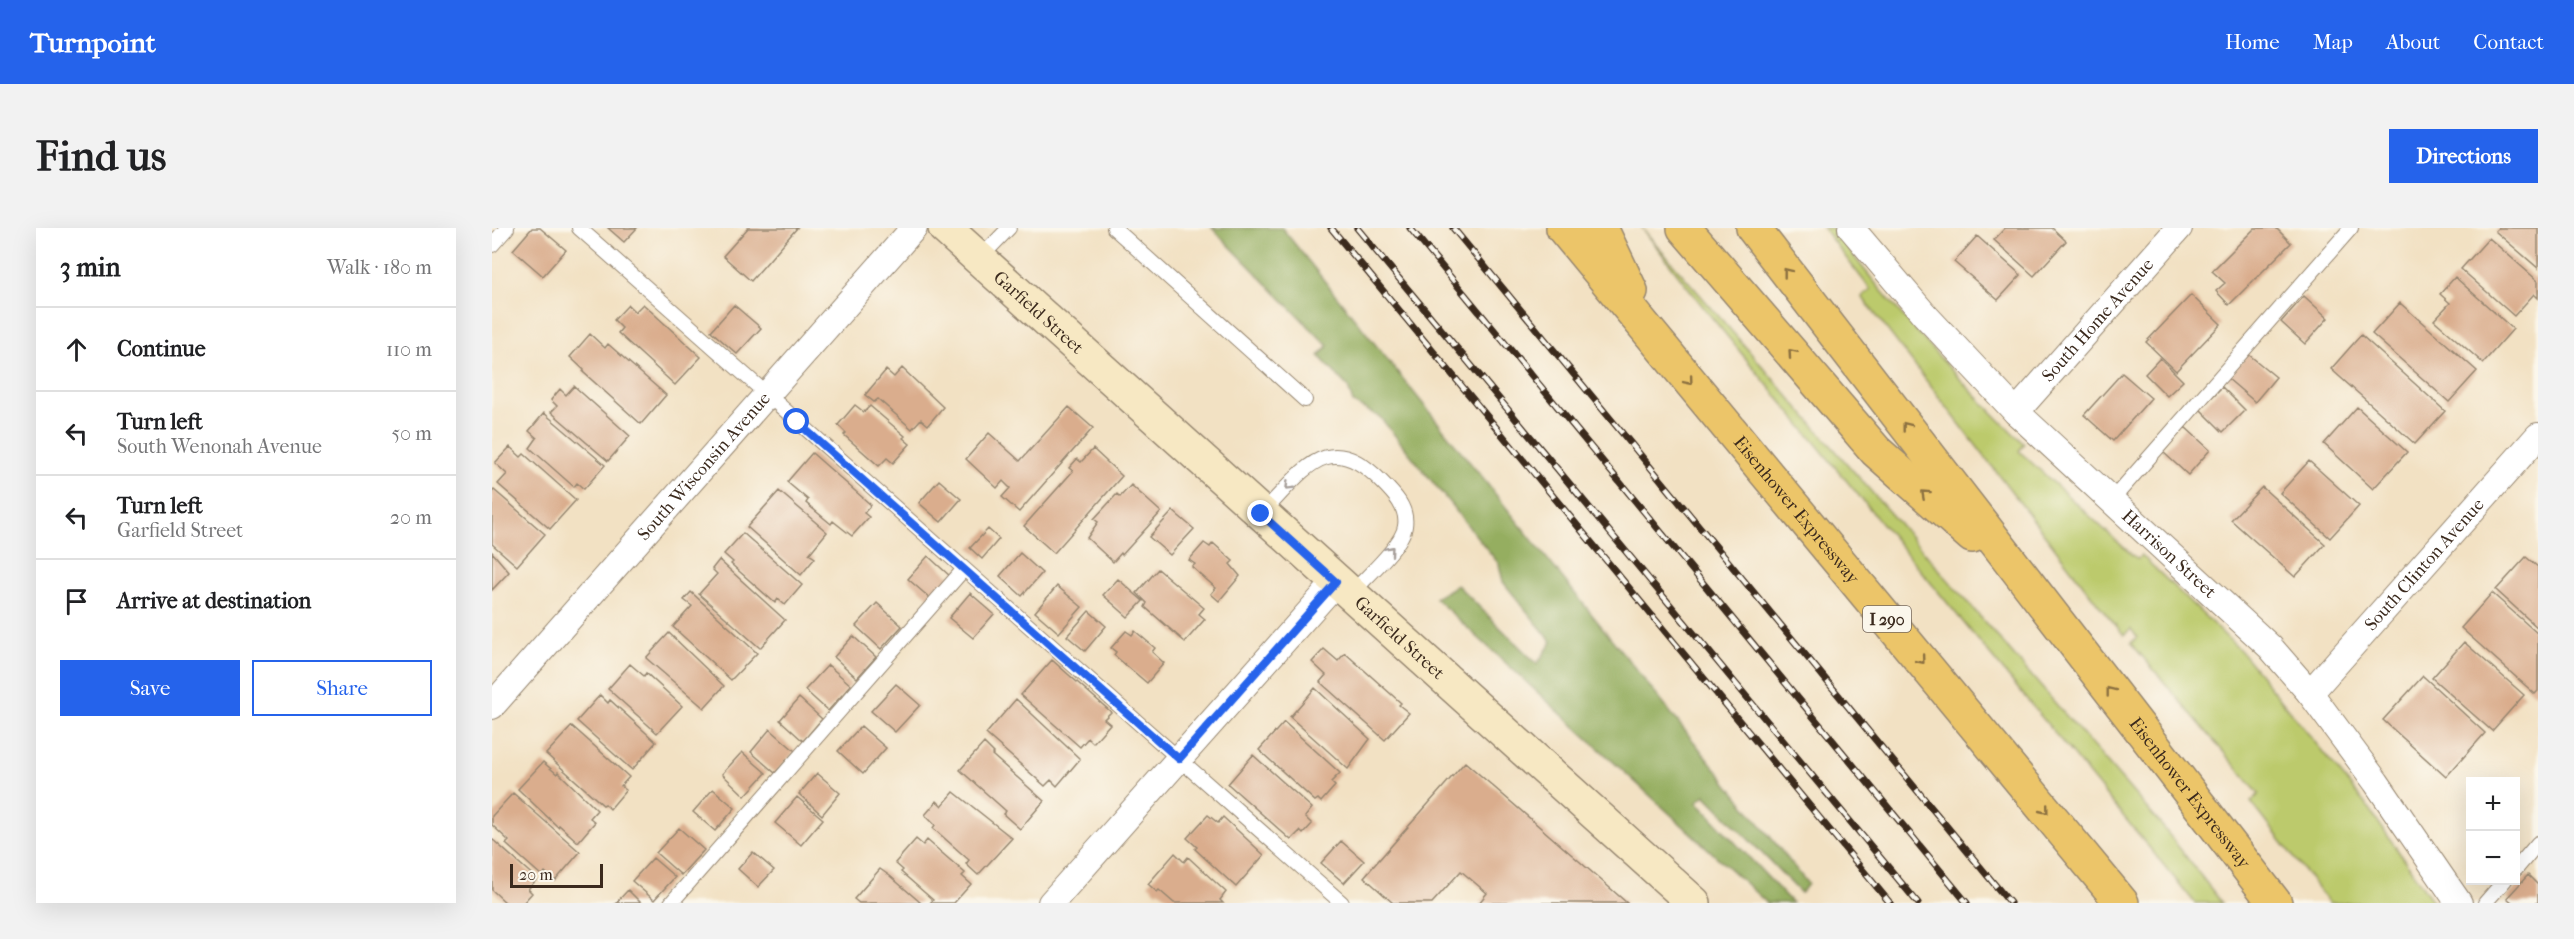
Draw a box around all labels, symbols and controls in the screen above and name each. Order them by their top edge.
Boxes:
text: Turnpoint [30,26,156,59]
text: Home [2225,30,2280,54]
text: Map [2313,30,2353,54]
text: About [2386,30,2440,54]
text: Contact [2473,30,2544,54]
button: Directions [2389,129,2538,183]
text: Find us [36,132,166,181]
text: 3 min [60,252,121,283]
street label: South Home Avenue [2037,254,2158,386]
text: Walk · 180 m [327,256,432,279]
street label: Garfield Street [989,266,1088,359]
one-way arrow [1783,268,1794,279]
icon: ahead [60,333,93,366]
text: Continue [117,336,206,362]
text: 110 m [386,338,432,361]
one-way arrow [1788,349,1799,360]
one-way arrow [1682,374,1693,385]
street label: South Wisconsin Avenue [633,388,775,544]
route start [783,408,809,434]
text: Turn left [117,409,203,435]
icon: left [60,417,93,450]
text: 50 m [391,422,432,445]
one-way arrow [1902,422,1913,433]
street label: Eisenhower Expressway [1729,432,1865,589]
text: South Wenonah Avenue [117,435,322,458]
one-way arrow [1285,478,1296,489]
one-way arrow [1921,490,1932,501]
text: Turn left [117,493,203,519]
street label: South Clinton Avenue [2360,494,2488,635]
route end [1247,500,1273,526]
icon: left [60,501,93,534]
street label: Harrison Street [2118,505,2221,603]
text: 20 m [390,506,432,529]
text: Garfield Street [117,519,243,542]
one-way arrow [1383,547,1394,557]
icon: arrive [60,585,93,618]
text: Arrive at destination [117,588,311,614]
street label: Garfield Street [1350,592,1449,684]
road number: I 290 [1863,606,1911,632]
one-way arrow [1914,653,1925,664]
button: Save [60,660,240,716]
button: Share [252,660,432,716]
one-way arrow [2107,686,2118,697]
street label: Eisenhower Expressway [2125,713,2256,874]
map controls [2466,777,2520,885]
button: + [2466,777,2520,831]
one-way arrow [2038,803,2049,814]
button: − [2466,831,2520,885]
scale bar [510,861,603,888]
text: 20 m [519,865,553,884]

